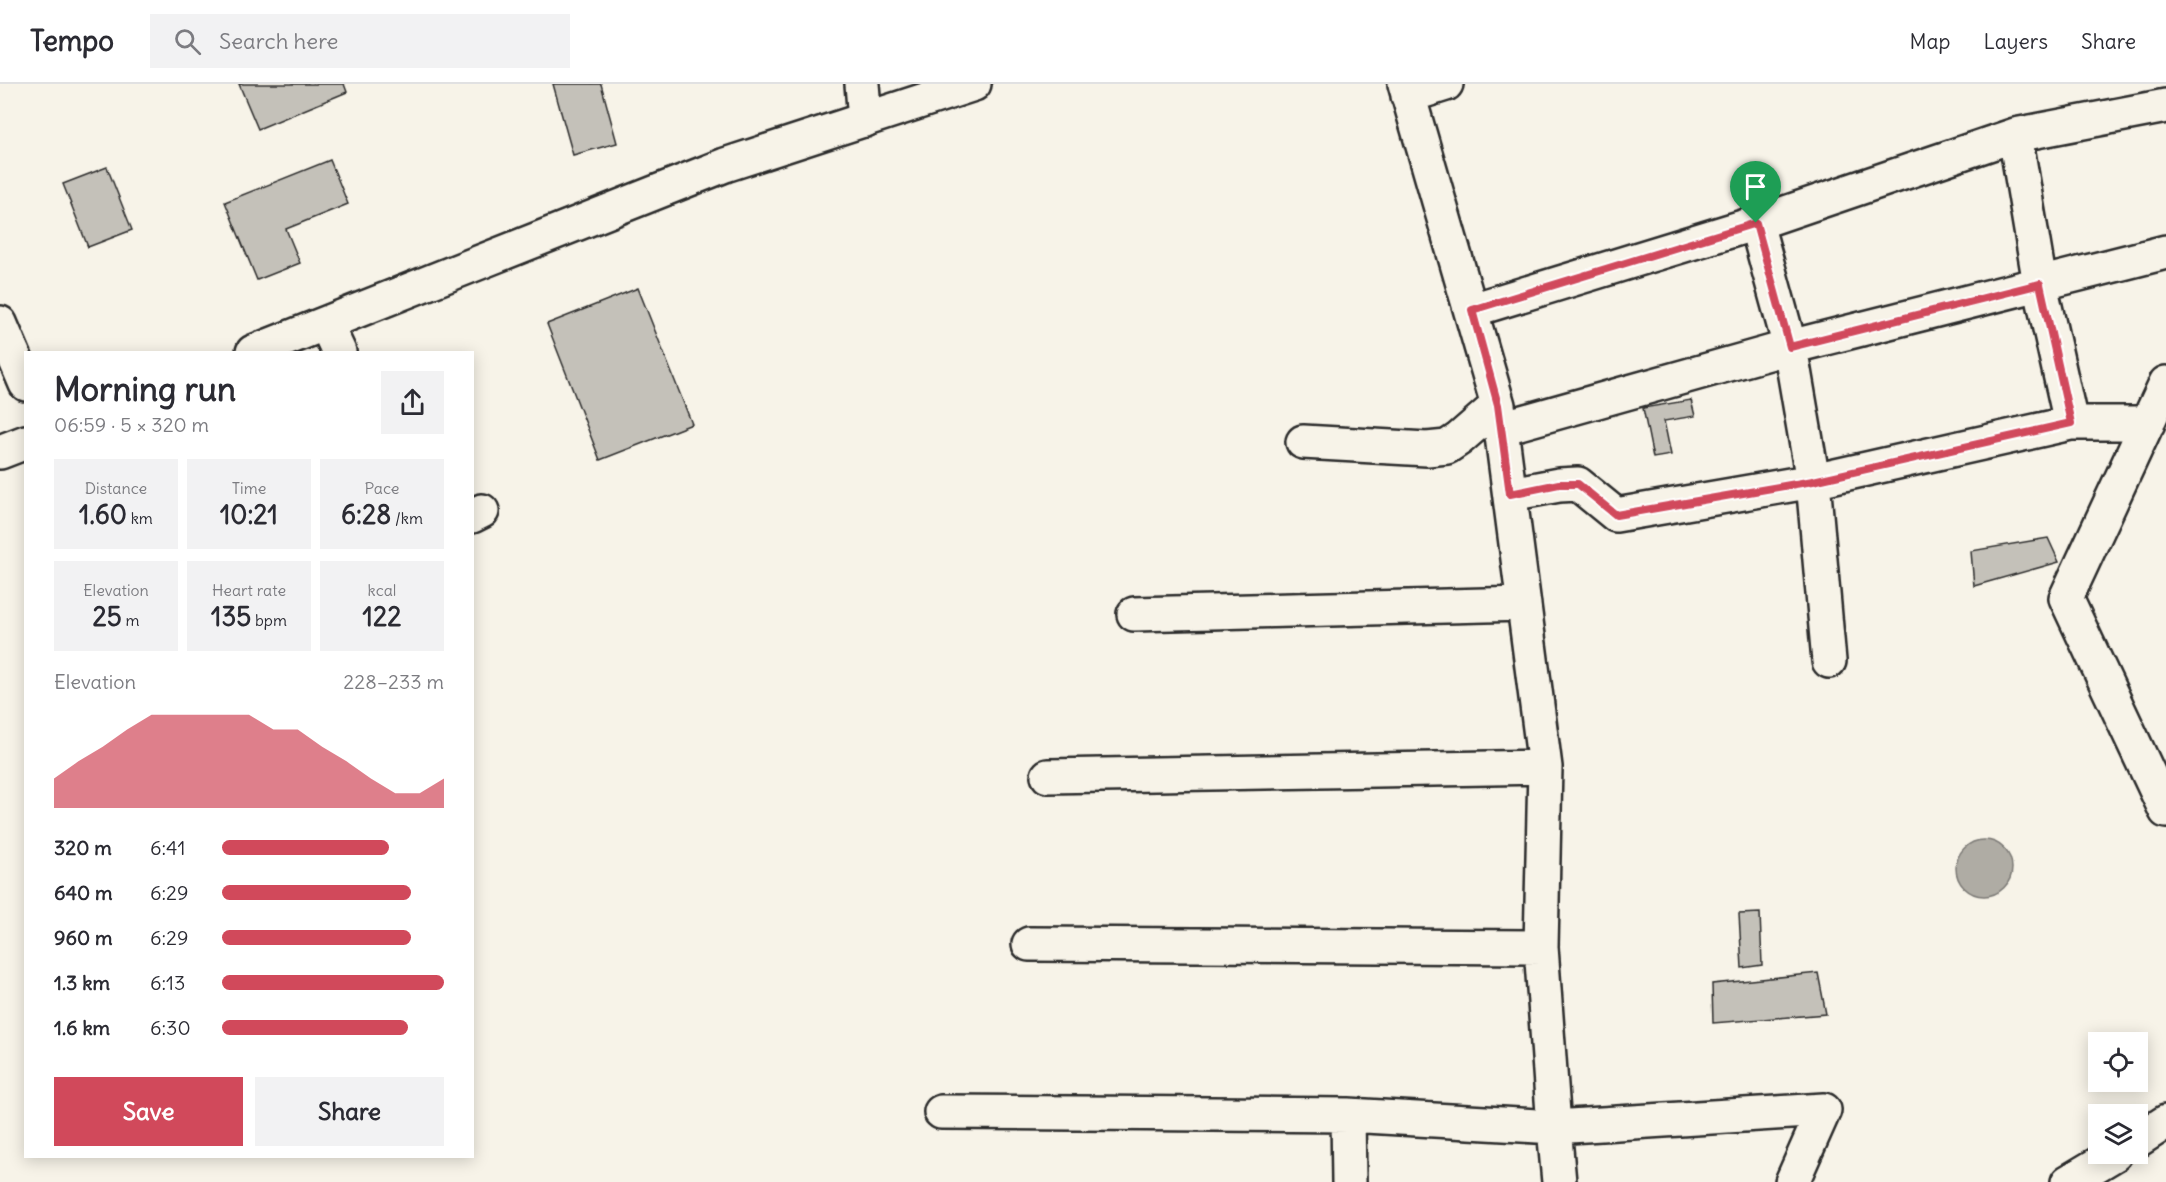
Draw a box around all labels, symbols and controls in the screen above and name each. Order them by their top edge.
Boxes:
search box [150,14,570,68]
text: Tempo [30,23,114,59]
icon: search [171,25,204,58]
text: Search here [219,27,338,55]
text: Map [1910,28,1950,55]
text: Layers [1983,28,2048,55]
text: Share [2081,28,2136,55]
pin [1730,161,1781,223]
icon: arrive [1739,170,1772,203]
text: Morning run [54,368,236,410]
button: share [381,371,444,434]
text: 06:59 · 5 × 320 m [54,412,209,437]
text: Distance [85,478,147,498]
text: Time [232,478,266,498]
text: Pace [365,478,399,498]
text: 1.60 [79,498,127,531]
text: 10:21 [220,498,278,531]
text: 6:28 [341,498,391,531]
text: km [127,508,153,528]
text: /km [391,508,423,528]
text: Elevation [83,580,149,600]
text: Heart rate [212,580,286,600]
text: kcal [368,580,396,600]
text: 25 [92,600,122,633]
text: 135 [211,600,251,633]
text: 122 [363,600,401,633]
text: m [122,610,140,630]
text: bpm [251,610,287,630]
text: Elevation [54,669,136,694]
text: 228–233 m [343,669,444,694]
text: 320 m [54,835,112,860]
text: 6:41 [150,835,185,860]
text: 640 m [54,880,113,905]
text: 6:29 [150,880,189,905]
text: 960 m [54,925,113,950]
text: 6:29 [150,925,189,950]
text: 1.3 km [54,970,110,995]
text: 6:13 [150,970,185,995]
text: 1.6 km [54,1015,110,1040]
text: 6:30 [150,1015,191,1040]
map controls [2088,1032,2148,1164]
button: locate [2088,1032,2148,1092]
button: Save [54,1077,243,1146]
button: Share [255,1077,444,1146]
button: layers [2088,1104,2148,1164]

